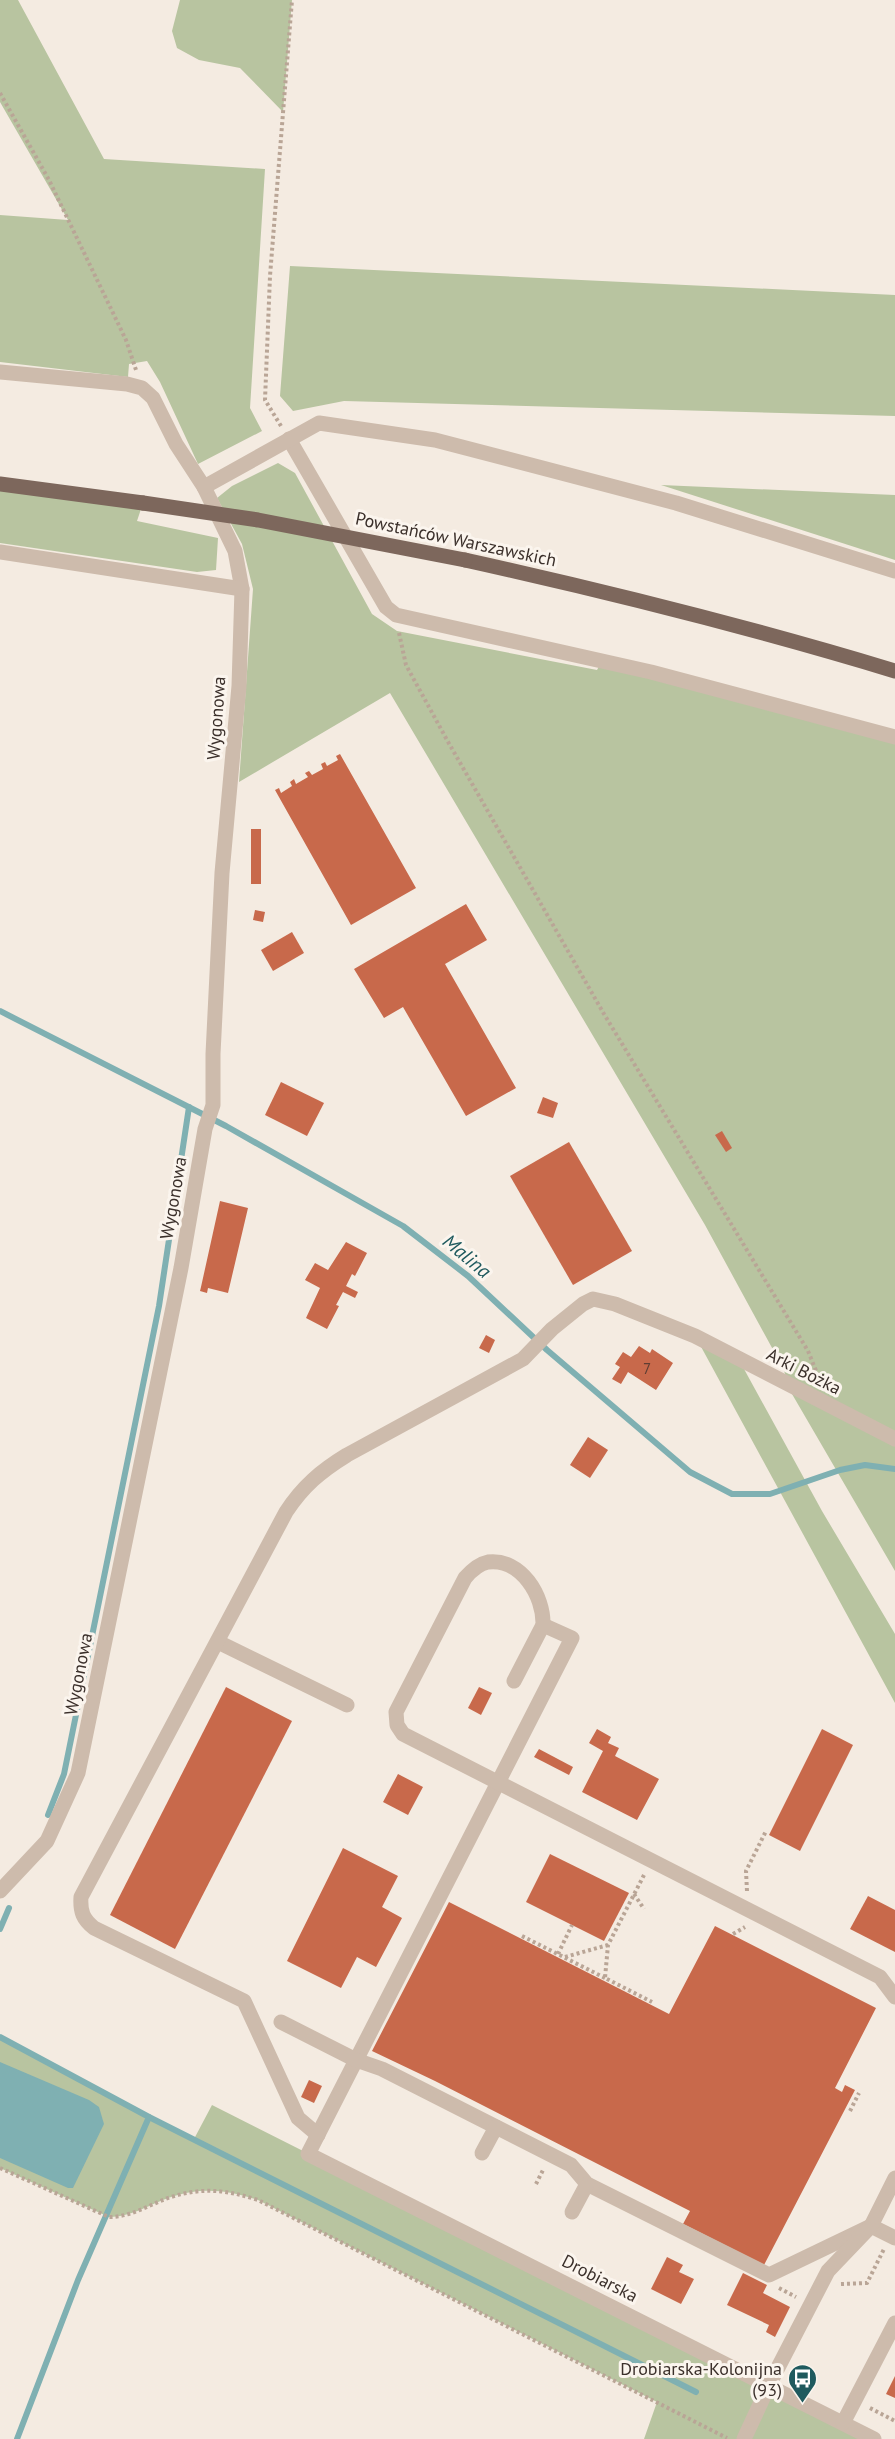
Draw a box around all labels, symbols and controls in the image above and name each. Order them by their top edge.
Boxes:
street label: Powstańców Warszawskich [353,506,559,572]
street label: Wygonowa [202,676,230,760]
street label: Wygonowa [154,1155,192,1241]
water label: Malina [437,1228,497,1284]
street label: Arki Bożka [763,1343,845,1399]
house number: 7 [643,1359,651,1378]
street label: Wygonowa [59,1631,97,1717]
street label: Drobiarska [558,2249,642,2307]
place label: Drobiarska-Kolonijna (93) [620,2357,782,2401]
bus stop icon: Drobiarska-Kolonijna (93) [787,2362,819,2404]

